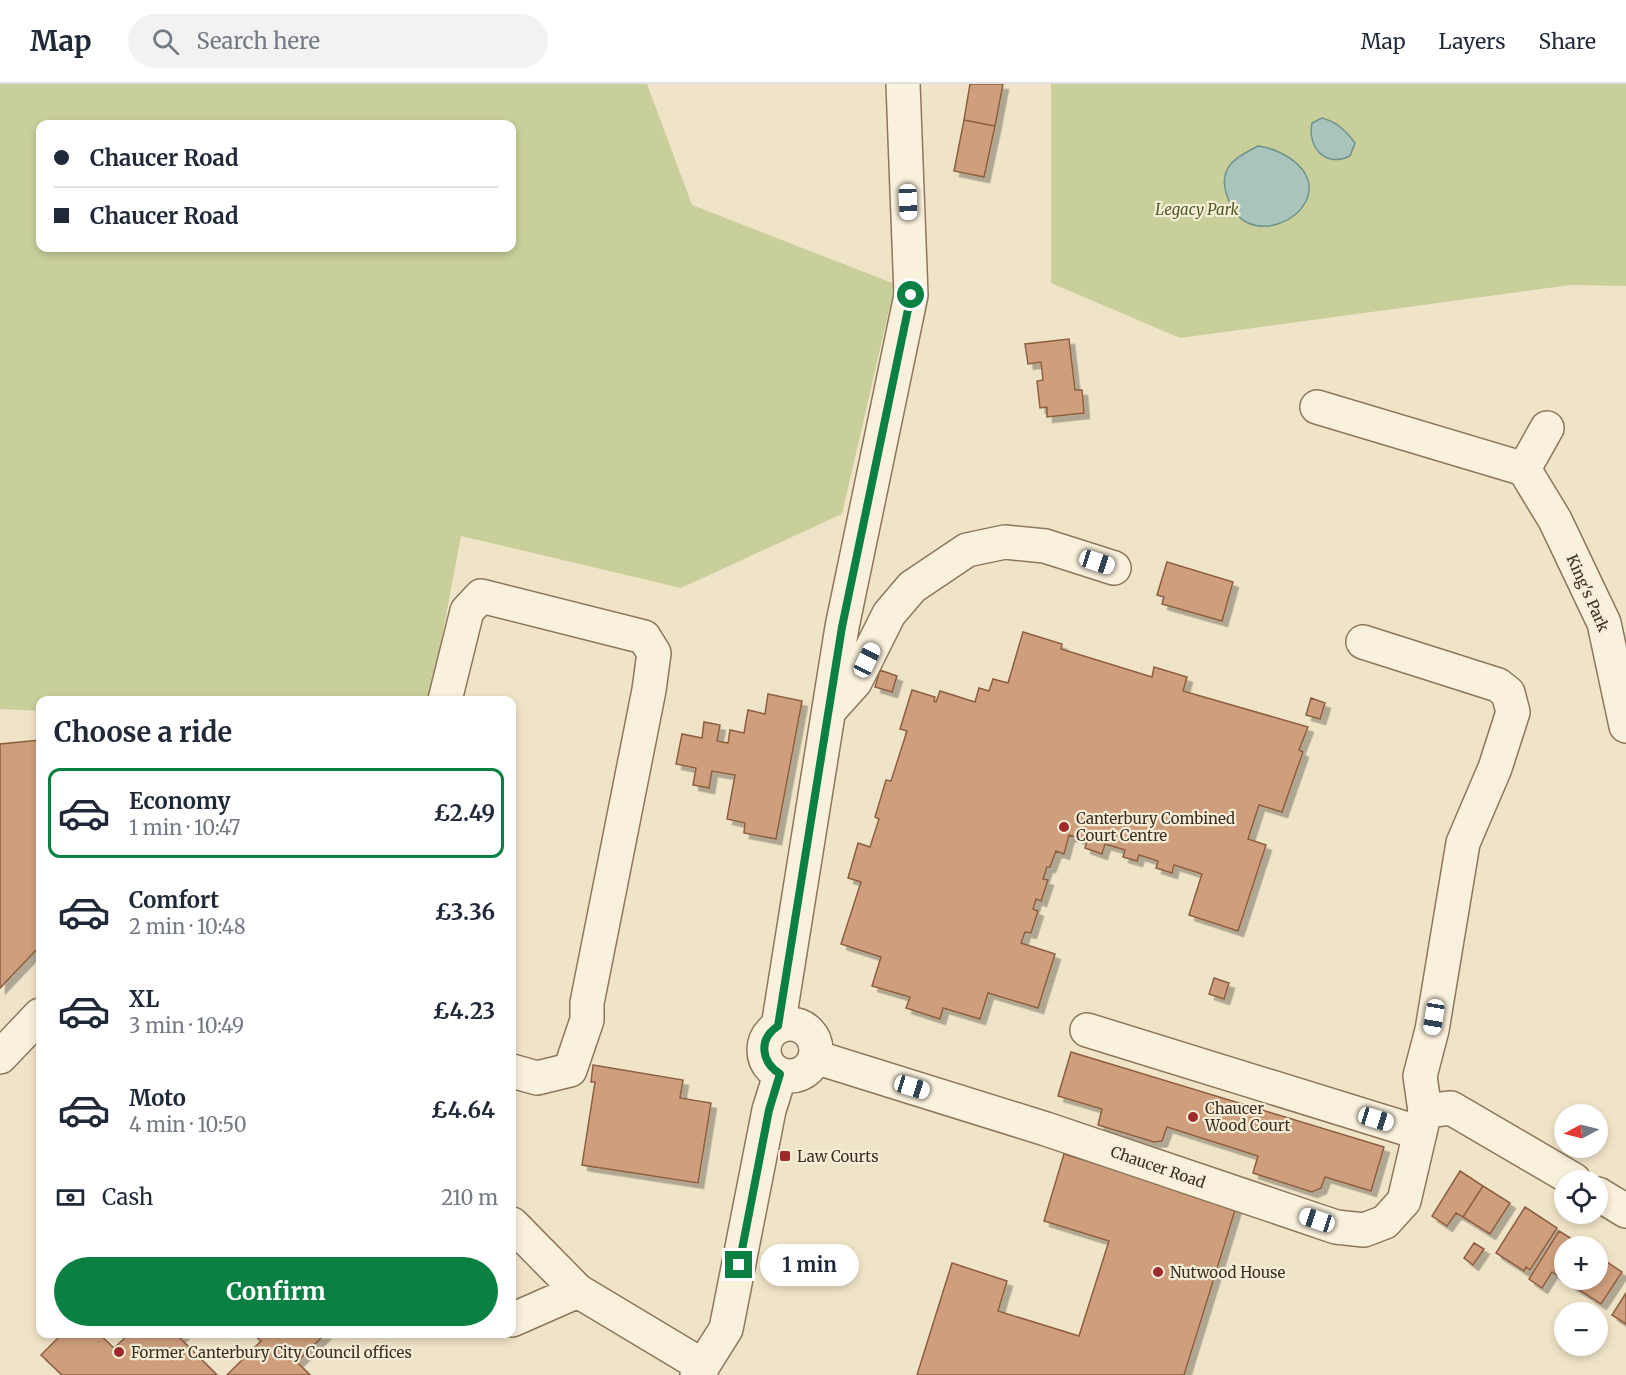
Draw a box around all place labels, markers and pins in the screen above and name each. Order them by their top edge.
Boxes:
place label: Canterbury Combined Court Centre [1076,809,1235,845]
marker: Canterbury Combined Court Centre [1057,820,1071,834]
place label: Chaucer Wood Court [1204,1099,1291,1135]
marker: Chaucer Wood Court [1186,1110,1200,1124]
place label: Law Courts [797,1147,879,1166]
marker: Law Courts [778,1149,792,1163]
place label: Nutwood House [1170,1263,1285,1282]
marker: Nutwood House [1151,1265,1165,1279]
place label: Former Canterbury City Council offices [131,1343,412,1362]
marker: Former Canterbury City Council offices [112,1345,126,1359]

